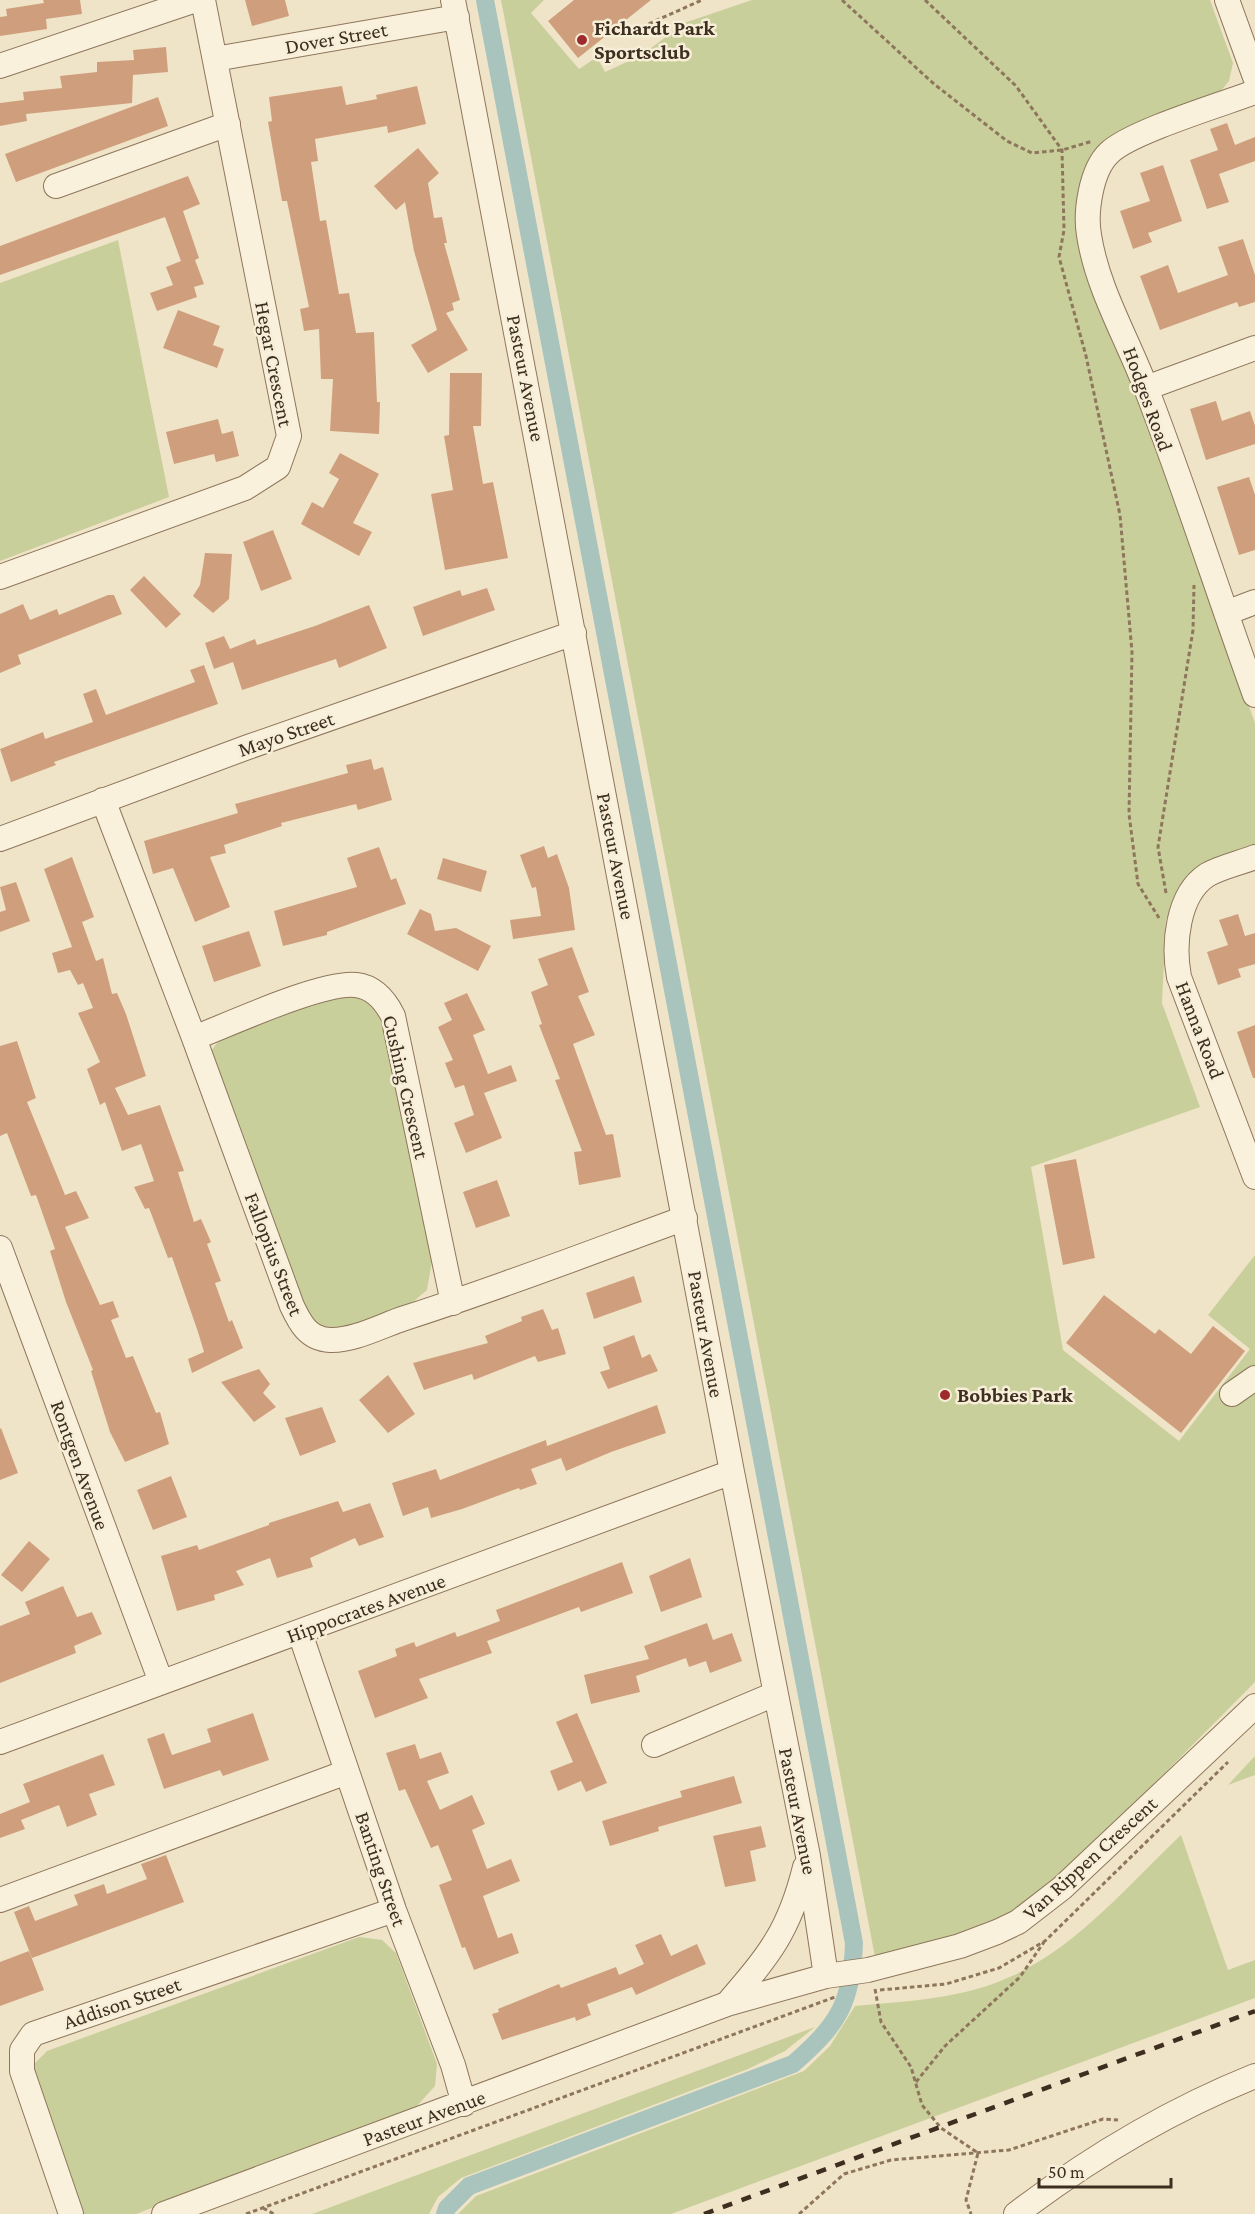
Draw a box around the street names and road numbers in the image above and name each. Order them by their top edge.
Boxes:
street label: Dover Street [283,17,390,59]
street label: Hegar Crescent [250,299,298,430]
street label: Pasteur Avenue [502,313,550,443]
street label: Hodges Road [1118,344,1178,454]
street label: Mayo Street [235,706,338,762]
street label: Pasteur Avenue [592,791,640,921]
street label: Hanna Road [1170,978,1230,1082]
street label: Cushing Crescent [378,1013,434,1162]
street label: Fallopius Street [239,1189,309,1320]
street label: Pasteur Avenue [683,1269,729,1399]
street label: Rontgen Avenue [45,1397,115,1533]
street label: Hippocrates Avenue [283,1568,449,1648]
street label: Pasteur Avenue [774,1746,822,1876]
street label: Van Rippen Crescent [1018,1791,1163,1925]
street label: Banting Street [350,1809,412,1930]
street label: Addison Street [60,1971,185,2034]
street label: Pasteur Avenue [359,2085,489,2151]

